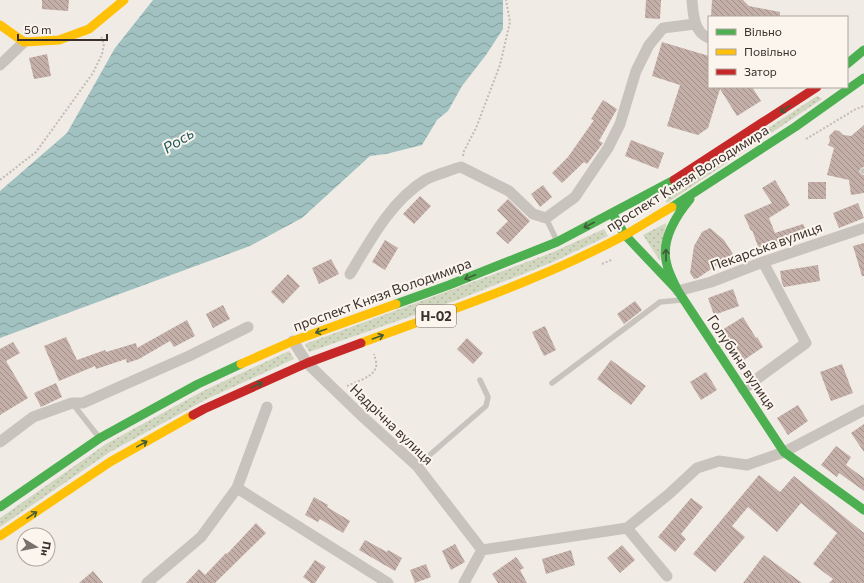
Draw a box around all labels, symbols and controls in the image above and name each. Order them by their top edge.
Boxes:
scale bar [18,16,107,42]
legend [708,16,848,88]
text: 50 m [24,22,52,36]
text: Вільно [744,24,782,38]
text: Повільно [744,44,797,58]
text: Затор [744,64,777,78]
one-way arrow [780,105,791,113]
street label: проспект Князя Володимира [603,121,771,235]
water label: Рось [159,123,197,156]
street label: Пекарська вулиця [708,218,824,274]
one-way arrow [583,222,595,230]
one-way arrow [662,249,670,262]
street label: проспект Князя Володимира [291,254,473,334]
one-way arrow [464,274,476,281]
road number: Н-02 [416,305,456,327]
street label: Голубина вулиця [704,311,780,413]
one-way arrow [316,327,328,335]
one-way arrow [371,333,384,340]
street label: Надрічна вулиця [347,380,437,468]
one-way arrow [251,381,263,388]
one-way arrow [136,440,148,448]
one-way arrow [27,510,38,519]
north arrow [16,527,56,567]
text: Пн [39,541,54,557]

